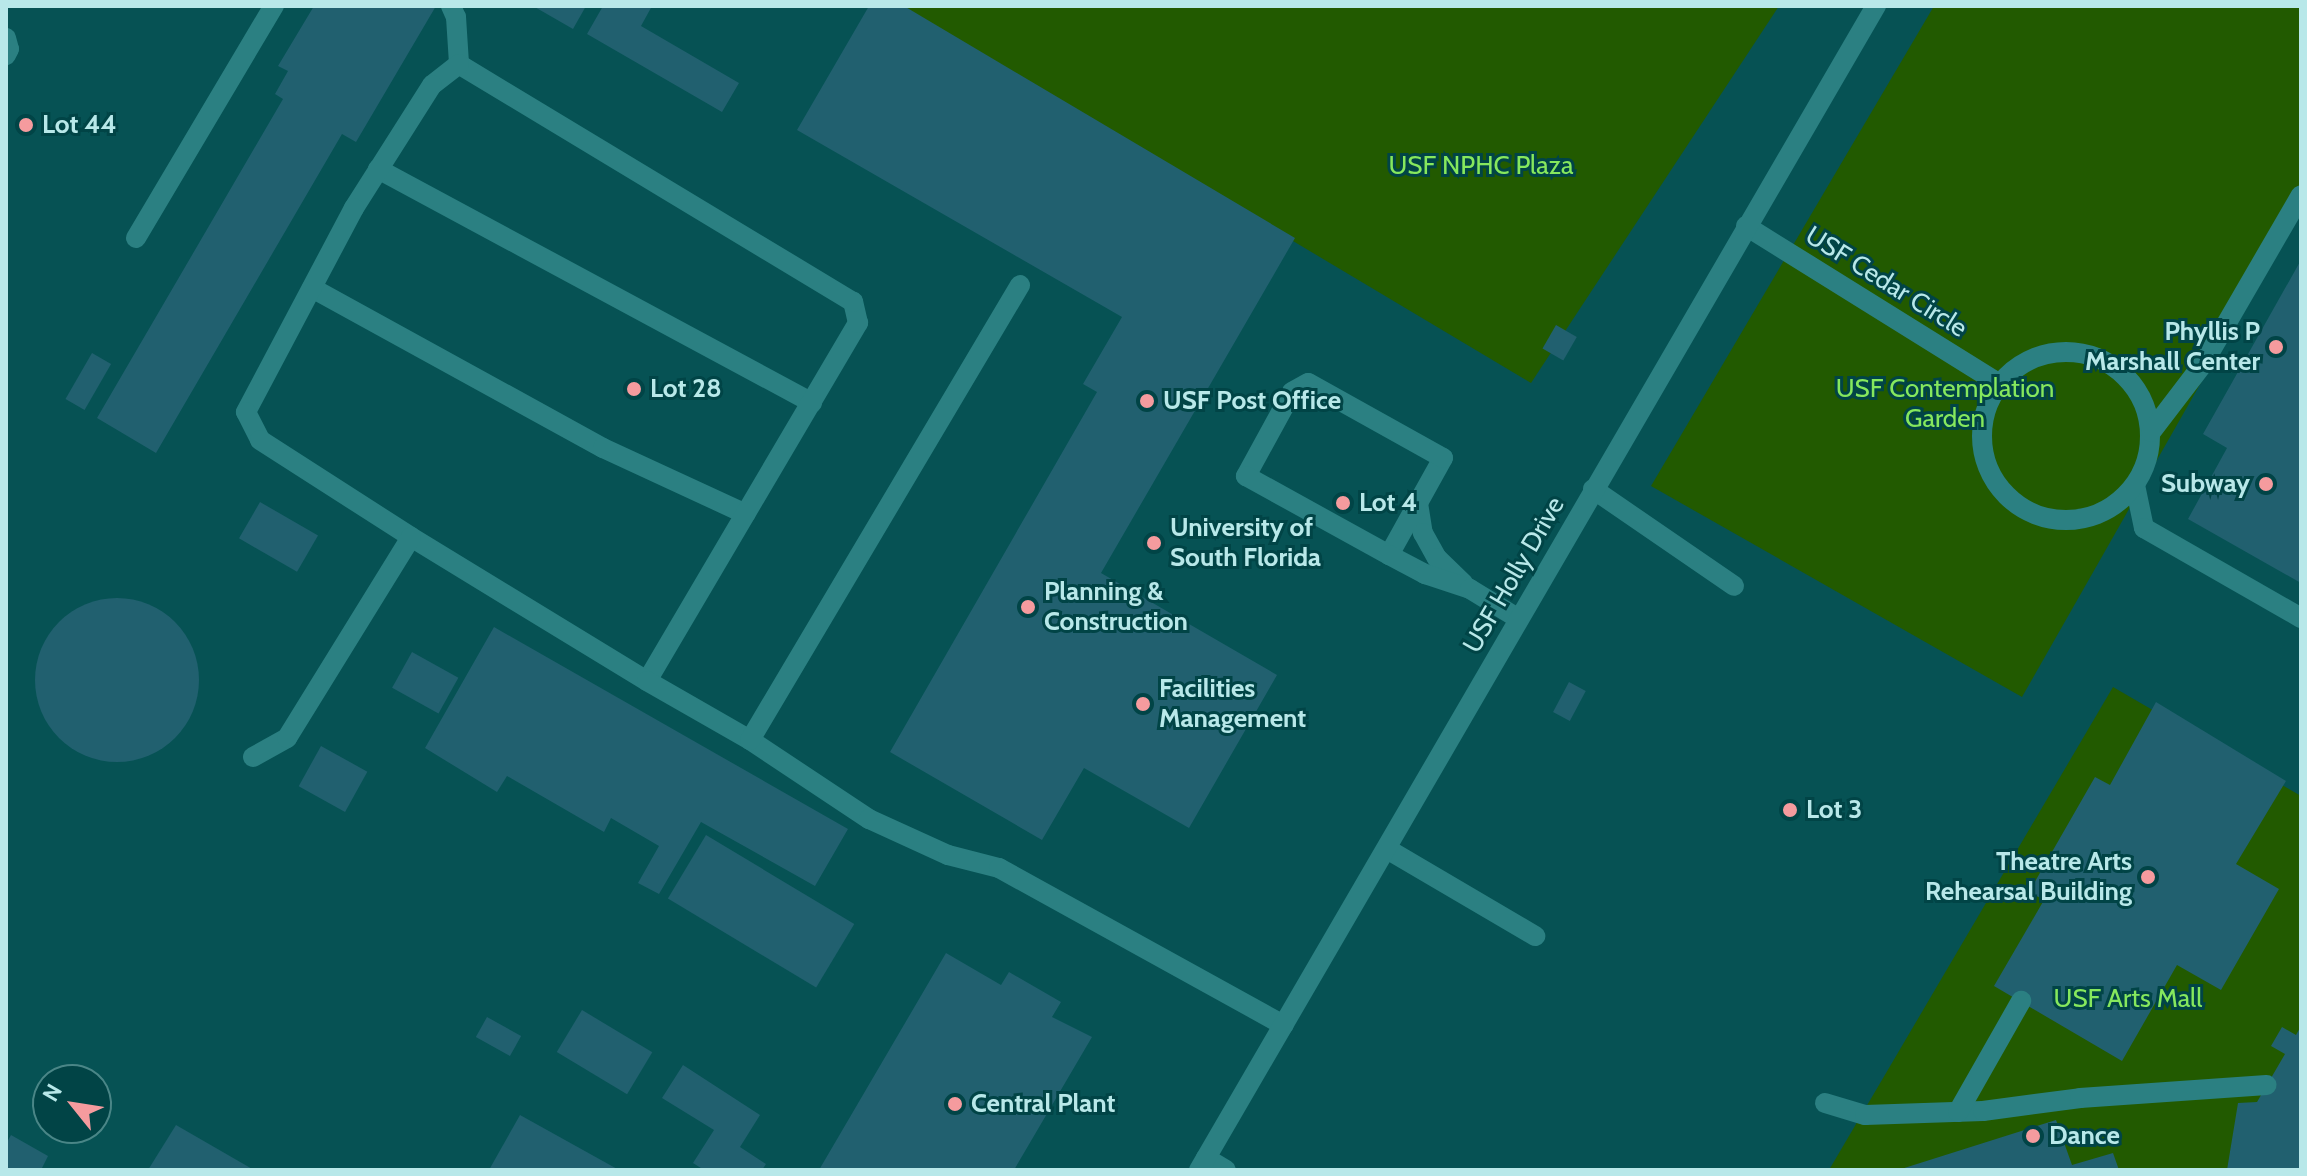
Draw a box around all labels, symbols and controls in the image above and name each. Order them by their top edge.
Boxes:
place label: Lot 44 [42,109,117,141]
marker: Lot 44 [17,116,35,134]
park label: USF NPHC Plaza [1389,150,1573,182]
street label: USF Cedar Circle [1799,220,1973,344]
place label: Phyllis P Marshall Center [2085,316,2260,378]
marker: Phyllis P Marshall Center [2267,338,2285,356]
place label: Lot 28 [650,373,722,405]
park label: USF Contemplation Garden [1836,373,2054,434]
marker: Lot 28 [625,380,643,398]
place label: USF Post Office [1163,385,1341,417]
marker: USF Post Office [1138,392,1156,410]
place label: Subway [2161,468,2250,500]
marker: Subway [2257,475,2275,493]
place label: Lot 4 [1359,487,1417,519]
street label: USF Holly Drive [1457,491,1571,659]
marker: Lot 4 [1334,494,1352,512]
place label: University of South Florida [1170,512,1321,574]
marker: University of South Florida [1145,534,1163,552]
place label: Planning & Construction [1044,576,1188,638]
marker: Planning & Construction [1019,598,1037,616]
place label: Facilities Management [1159,673,1306,734]
marker: Facilities Management [1134,695,1152,713]
place label: Lot 3 [1806,794,1862,826]
marker: Lot 3 [1781,801,1799,819]
place label: Theatre Arts Rehearsal Building [1925,846,2132,908]
marker: Theatre Arts Rehearsal Building [2139,868,2157,886]
park label: USF Arts Mall [2054,983,2202,1015]
north arrow [32,1064,112,1144]
text: N [37,1079,68,1106]
place label: Central Plant [971,1088,1115,1120]
marker: Central Plant [946,1095,964,1113]
place label: Dance [2049,1120,2120,1152]
marker: Dance [2024,1127,2042,1145]

